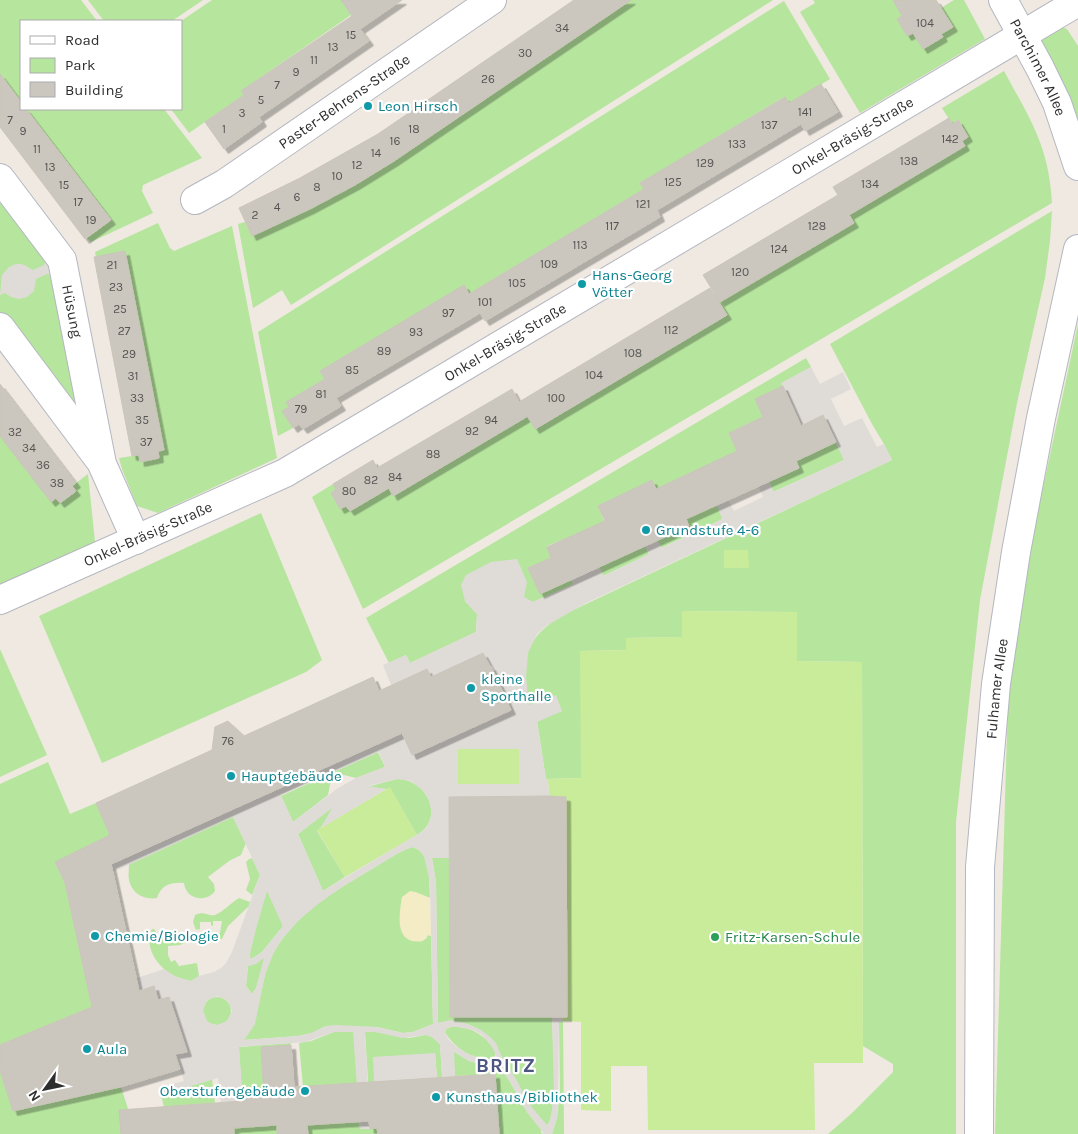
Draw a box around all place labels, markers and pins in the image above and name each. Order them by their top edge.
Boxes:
place label: Leon Hirsch [378,97,458,115]
marker: Leon Hirsch [362,100,374,112]
place label: Hans-Georg Vötter [592,266,672,301]
marker: Hans-Georg Vötter [576,278,588,290]
place label: Grundstufe 4-6 [656,521,759,539]
marker: Grundstufe 4-6 [640,524,652,536]
place label: kleine Sporthalle [481,670,552,705]
marker: kleine Sporthalle [465,682,477,694]
place label: Hauptgebäude [241,767,342,785]
marker: Hauptgebäude [225,770,237,782]
place label: Chemie/Biologie [105,927,219,945]
place label: Fritz-Karsen-Schule [725,928,860,946]
marker: Chemie/Biologie [89,930,101,942]
marker: Fritz-Karsen-Schule [709,931,721,943]
place label: Aula [97,1040,127,1058]
marker: Aula [81,1043,93,1055]
place label: Oberstufengebäude [160,1082,295,1100]
marker: Oberstufengebäude [299,1085,311,1097]
place label: Kunsthaus/Bibliothek [446,1088,598,1106]
marker: Kunsthaus/Bibliothek [430,1091,442,1103]

